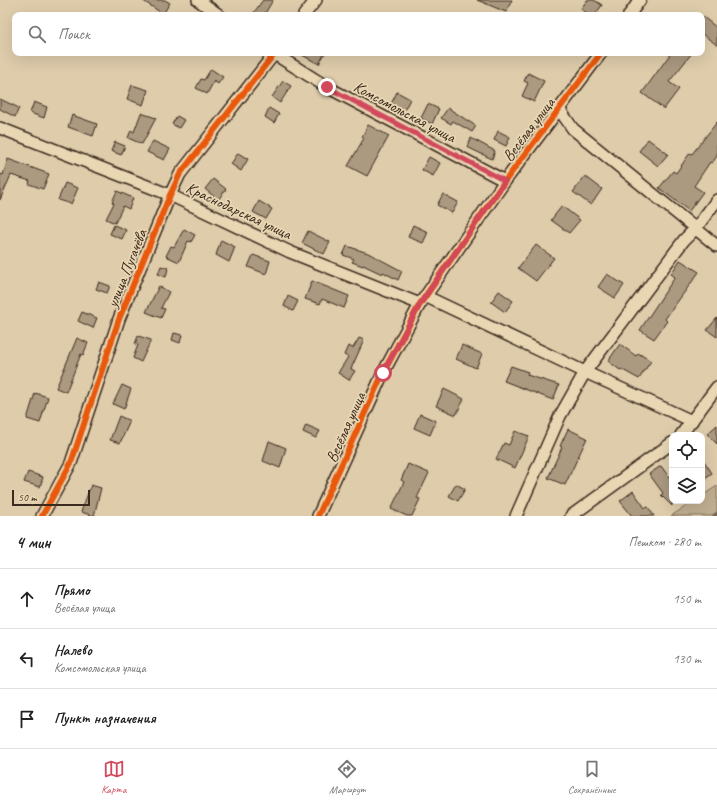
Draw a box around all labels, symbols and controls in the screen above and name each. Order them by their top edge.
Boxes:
search box [12,12,705,56]
icon: search [26,23,48,45]
text: Поиск [58,25,90,44]
street label: Комсомольская улица [350,77,460,148]
route end [318,78,336,96]
street label: Весёлая улица [498,92,560,165]
street label: Краснодарская улица [183,178,296,245]
street label: улица Пугачёва [102,225,152,311]
route start [374,364,392,382]
street label: Весёлая улица [322,388,371,466]
map controls [669,432,705,504]
button: locate [669,432,705,468]
button: layers [669,468,705,504]
scale bar [12,488,90,507]
text: 50 m [18,490,37,504]
text: 4 мин [16,532,51,553]
text: Пешком · 280 m [628,534,701,550]
text: Прямо [54,581,90,600]
icon: ahead [16,588,38,610]
text: 150 m [673,591,701,607]
text: Весёлая улица [54,600,115,616]
text: Налево [54,641,92,660]
icon: left [16,648,38,670]
text: 130 m [673,651,701,667]
text: Комсомольская улица [54,660,146,676]
icon: arrive [16,708,38,730]
text: Пункт назначения [54,709,156,728]
tab: Карта [101,758,126,796]
tab: Маршрут [329,758,365,796]
tab: Сохранённые [568,758,616,796]

